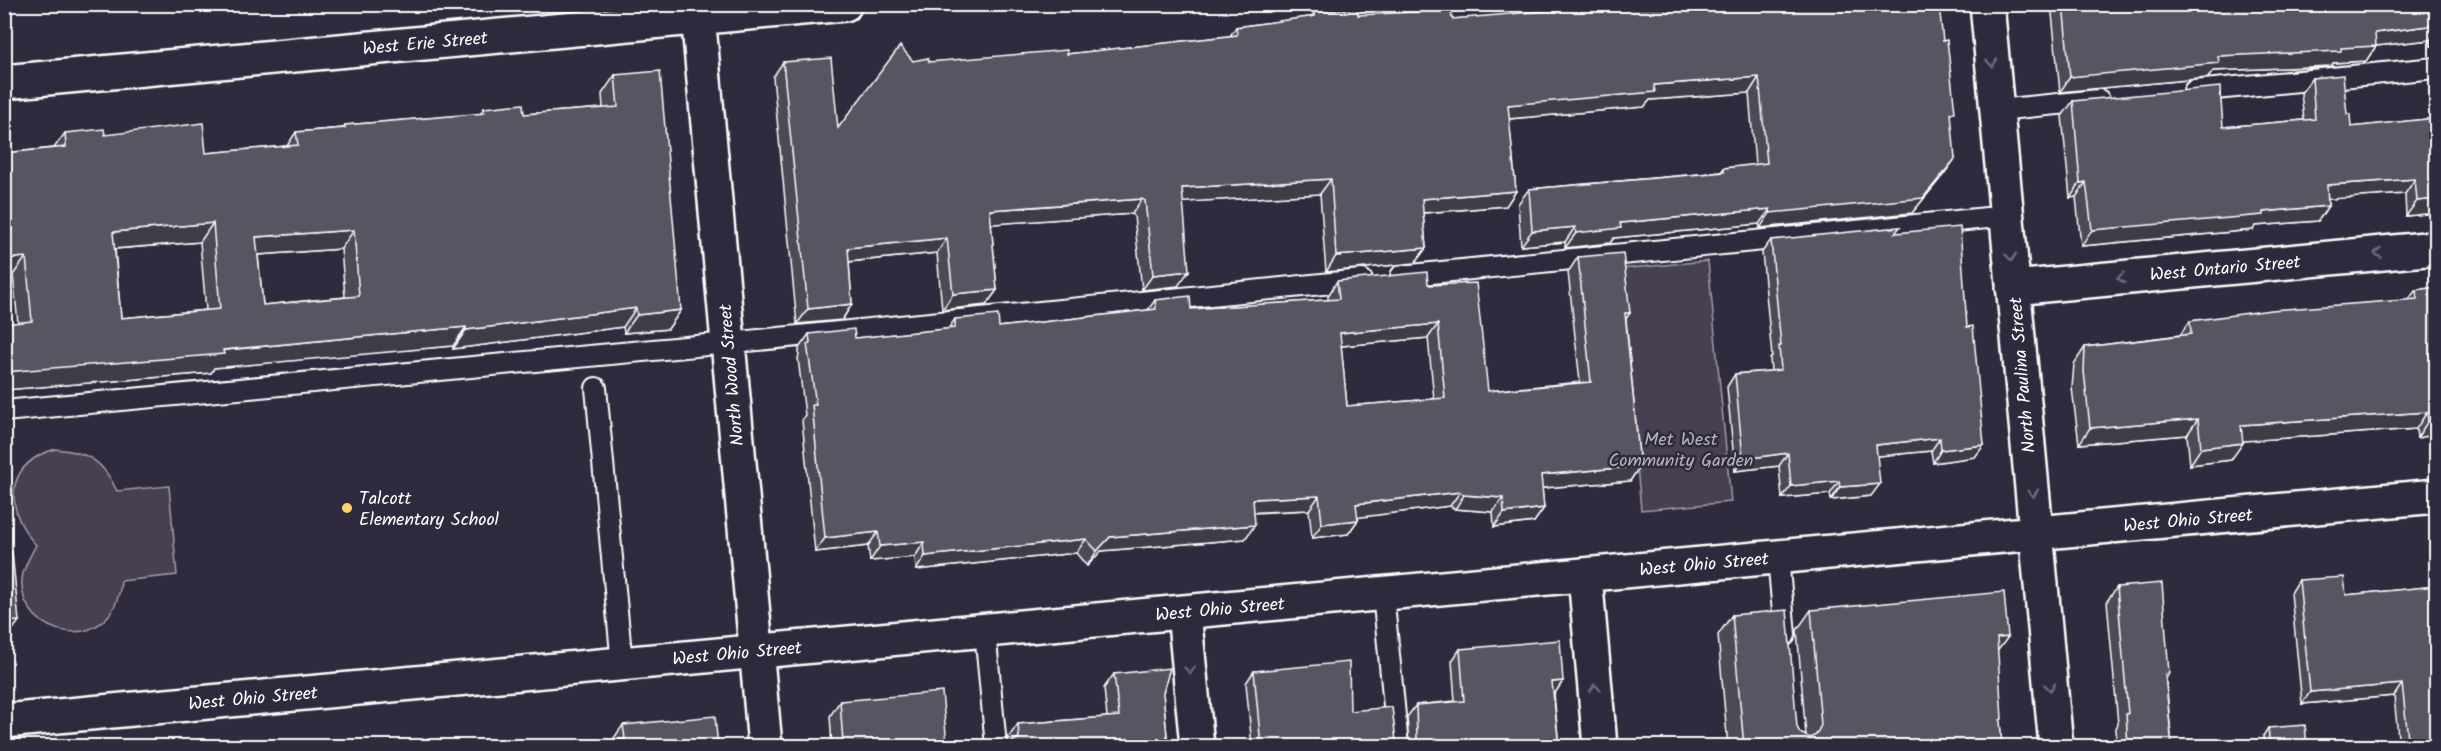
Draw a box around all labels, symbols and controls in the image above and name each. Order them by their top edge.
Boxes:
street label: West Erie Street [361,24,490,64]
one-way arrow [1985,58,1998,67]
one-way arrow [2374,246,2383,259]
street label: West Ontario Street [2148,248,2303,291]
one-way arrow [2004,252,2017,261]
one-way arrow [2117,271,2126,284]
street label: North Paulina Street [2002,295,2045,454]
street label: North Wood Street [712,302,753,447]
park label: Met West Community Garden [1609,426,1753,476]
place label: Talcott Elementary School [359,485,500,535]
one-way arrow [2026,488,2039,497]
marker: Talcott Elementary School [340,501,354,515]
street label: West Ohio Street [2122,501,2255,542]
street label: West Ohio Street [1638,545,1771,586]
street label: West Ohio Street [1154,590,1287,631]
street label: West Ohio Street [671,634,804,675]
one-way arrow [1183,666,1196,675]
street label: West Ohio Street [187,679,320,720]
one-way arrow [2043,683,2056,692]
one-way arrow [1589,684,1602,693]

